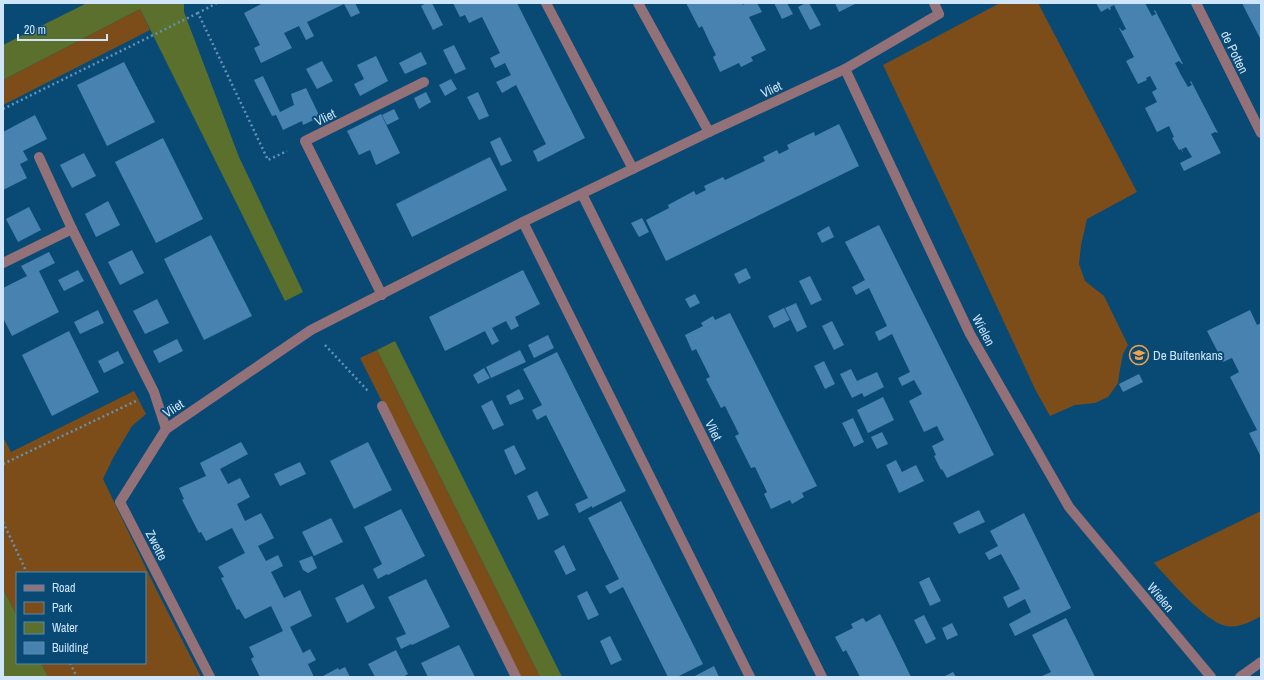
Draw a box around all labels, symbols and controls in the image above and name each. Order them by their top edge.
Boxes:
scale bar [18,16,107,42]
text: 20 m [24,22,46,38]
street label: de Potten [1217,28,1252,77]
street label: Vliet [758,77,784,102]
street label: Vliet [312,105,339,130]
street label: Wielen [968,312,999,349]
school or university icon: De Buitenkans [1128,344,1150,366]
place label: De Buitenkans [1153,347,1223,364]
street label: Vliet [160,395,187,421]
street label: Vliet [701,417,726,444]
street label: Zwette [142,527,171,563]
legend [16,572,146,664]
street label: Wielen [1143,579,1178,616]
text: Road [52,580,76,596]
text: Park [52,600,72,616]
text: Water [52,620,79,636]
text: Building [52,640,89,656]

